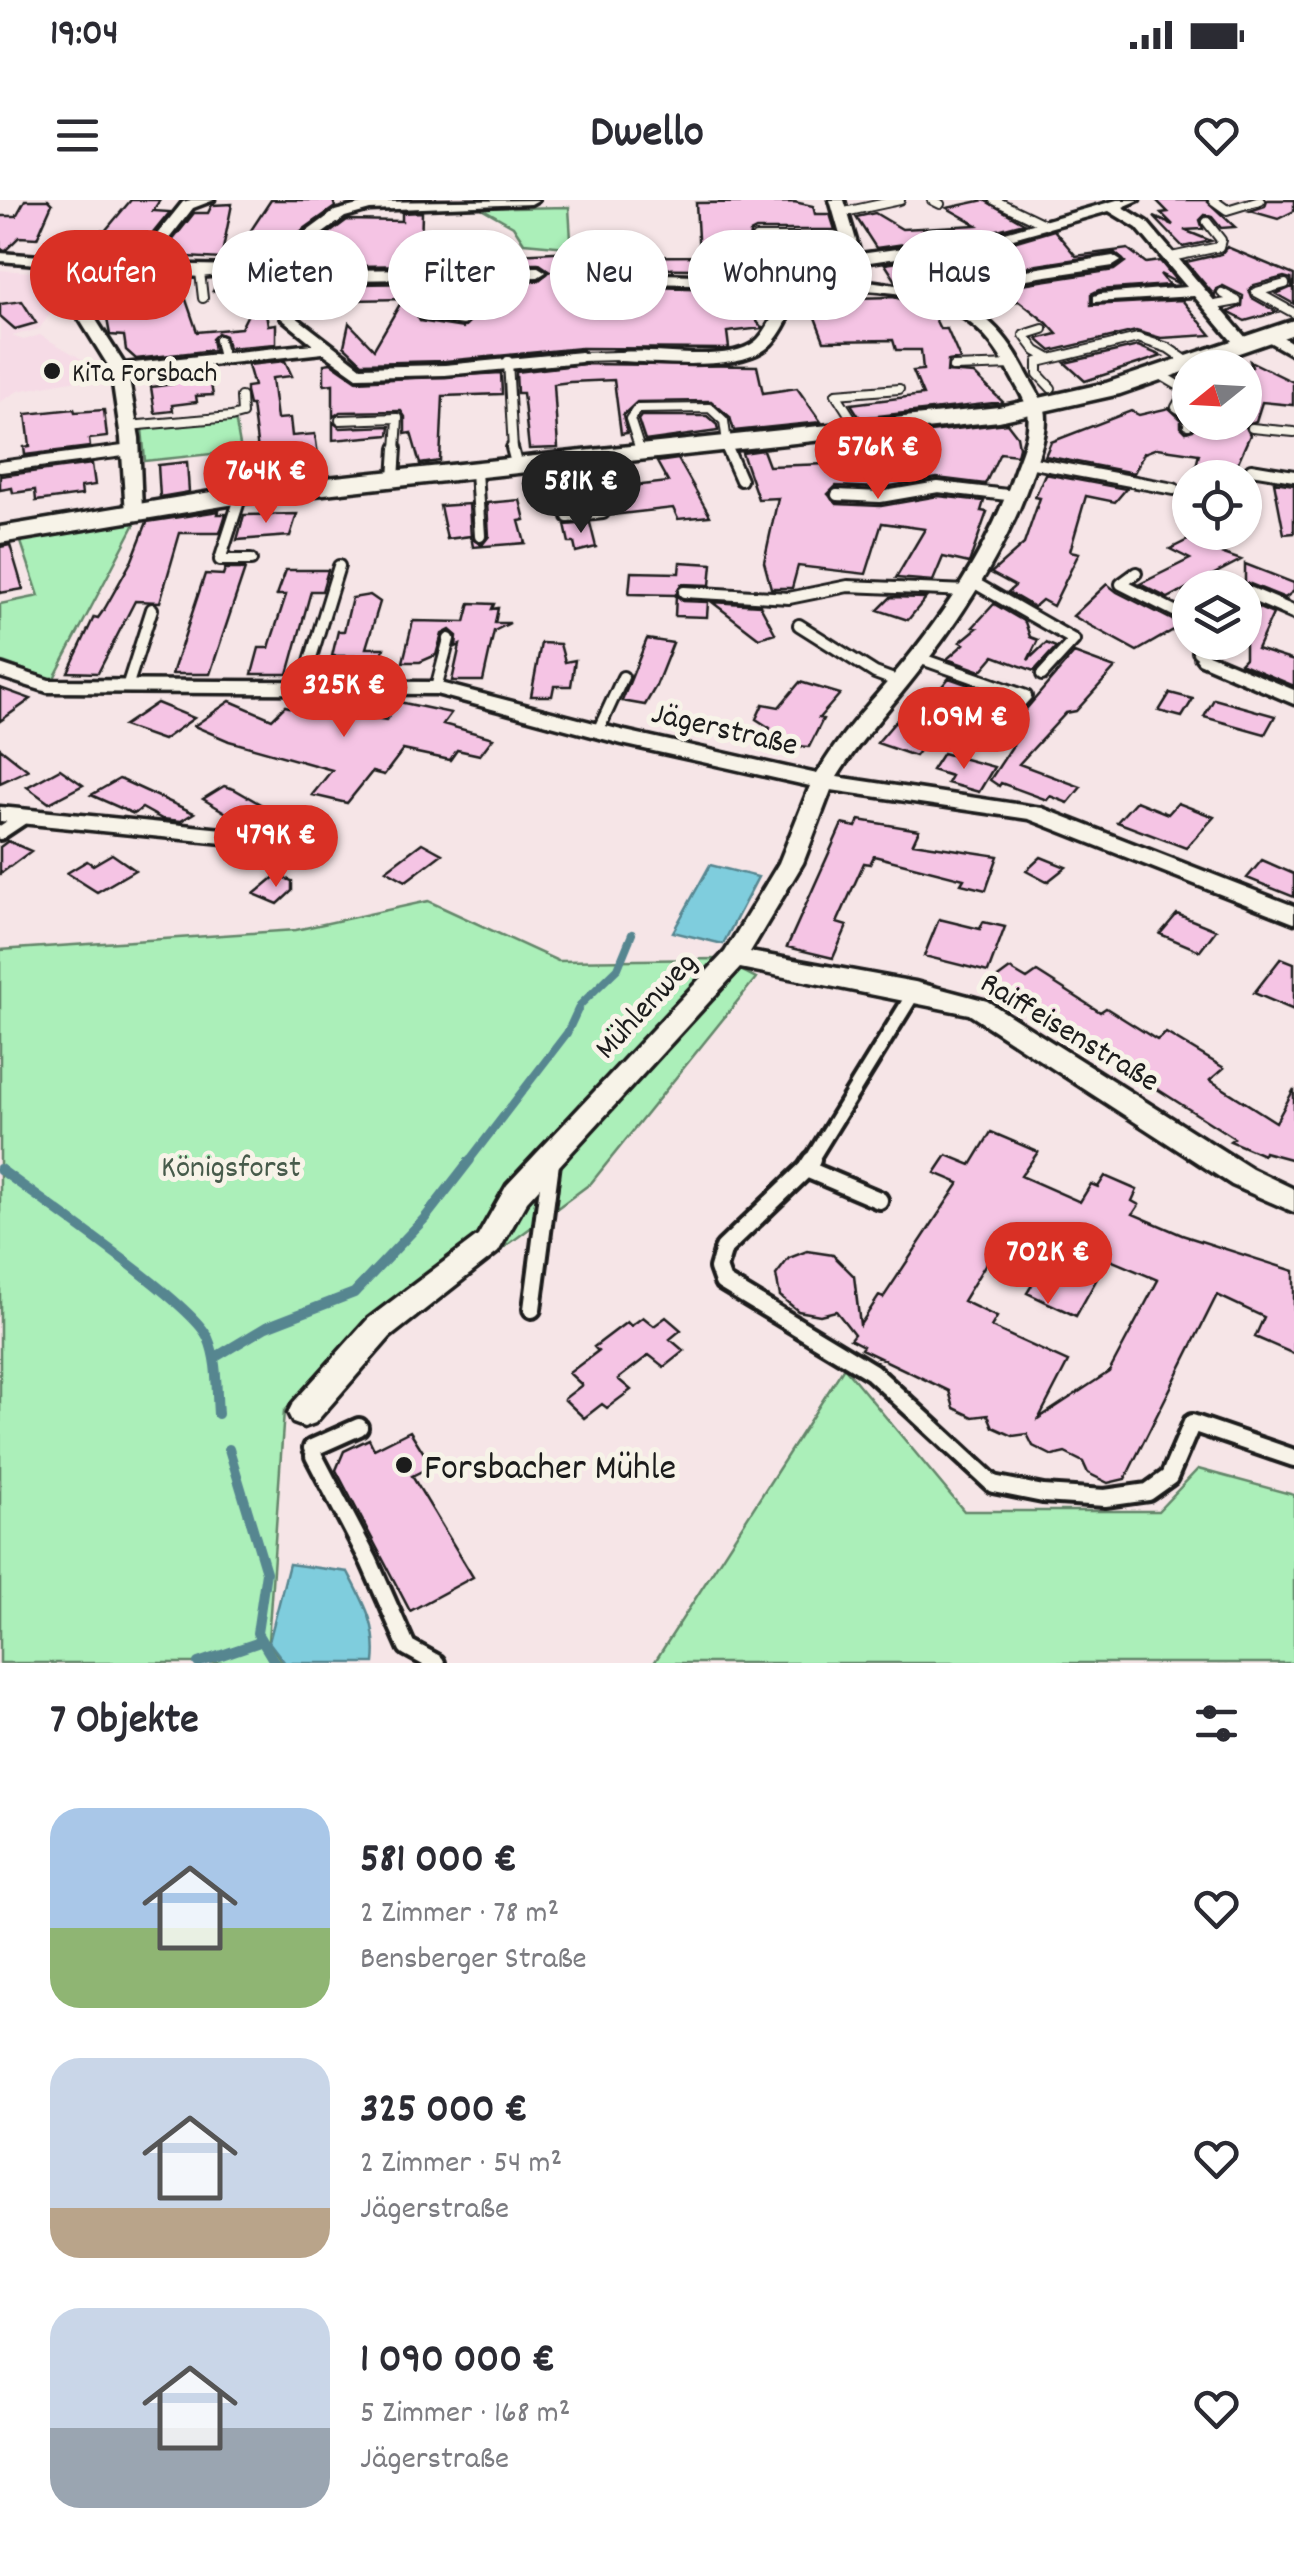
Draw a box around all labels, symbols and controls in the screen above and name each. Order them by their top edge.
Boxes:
text: 19:04 [50,8,119,63]
text: Dwello [590,103,704,167]
icon: menu [50,108,105,163]
icon: heart [1189,108,1244,163]
chip: Kaufen [30,230,192,320]
chip: Mieten [212,230,368,320]
chip: Filter [388,230,530,320]
chip: Neu [550,230,668,320]
chip: Wohnung [688,230,872,320]
chip: Haus [892,230,1026,320]
north arrow [1172,350,1262,440]
map controls [1172,350,1262,660]
place label: KiTa Forsbach [72,356,217,396]
marker: KiTa Forsbach [41,360,63,382]
pin: 576K € [797,417,959,502]
text: 576K € [837,426,919,472]
pin: 764K € [185,441,347,526]
text: 764K € [225,450,307,496]
pin: 581K € [500,451,662,536]
text: 581K € [544,460,618,506]
button: locate [1172,460,1262,550]
button: layers [1172,570,1262,660]
pin: 325K € [263,655,425,740]
text: 325K € [303,664,385,710]
pin: 1.09M € [872,687,1056,772]
street label: Jägerstraße [646,693,802,771]
text: 1.09M € [920,696,1008,742]
pin: 479K € [195,805,357,890]
text: 479K € [236,814,316,860]
street label: Mühlenweg [586,943,710,1072]
street label: Raiffeisenstraße [970,963,1167,1106]
park label: Königsforst [161,1147,301,1193]
pin: 702K € [967,1222,1129,1307]
text: 702K € [1006,1231,1090,1277]
place label: Forsbacher Mühle [424,1443,676,1498]
marker: Forsbacher Mühle [393,1454,415,1476]
text: 7 Objekte [50,1693,199,1753]
icon: filters [1189,1696,1244,1751]
text: 581 000 € [360,1832,517,1892]
icon: home [130,1848,250,1968]
icon: heart [1189,1881,1244,1936]
text: 2 Zimmer · 78 m² [360,1892,559,1938]
text: Bensberger Straße [360,1938,587,1984]
text: 325 000 € [360,2082,528,2142]
icon: home [130,2098,250,2218]
icon: heart [1189,2131,1244,2186]
text: 2 Zimmer · 54 m² [360,2142,562,2188]
text: Jägerstraße [360,2188,509,2234]
text: 1 090 000 € [360,2332,555,2392]
icon: home [130,2348,250,2468]
icon: heart [1189,2381,1244,2436]
text: 5 Zimmer · 168 m² [360,2392,571,2438]
text: Jägerstraße [360,2438,509,2484]

